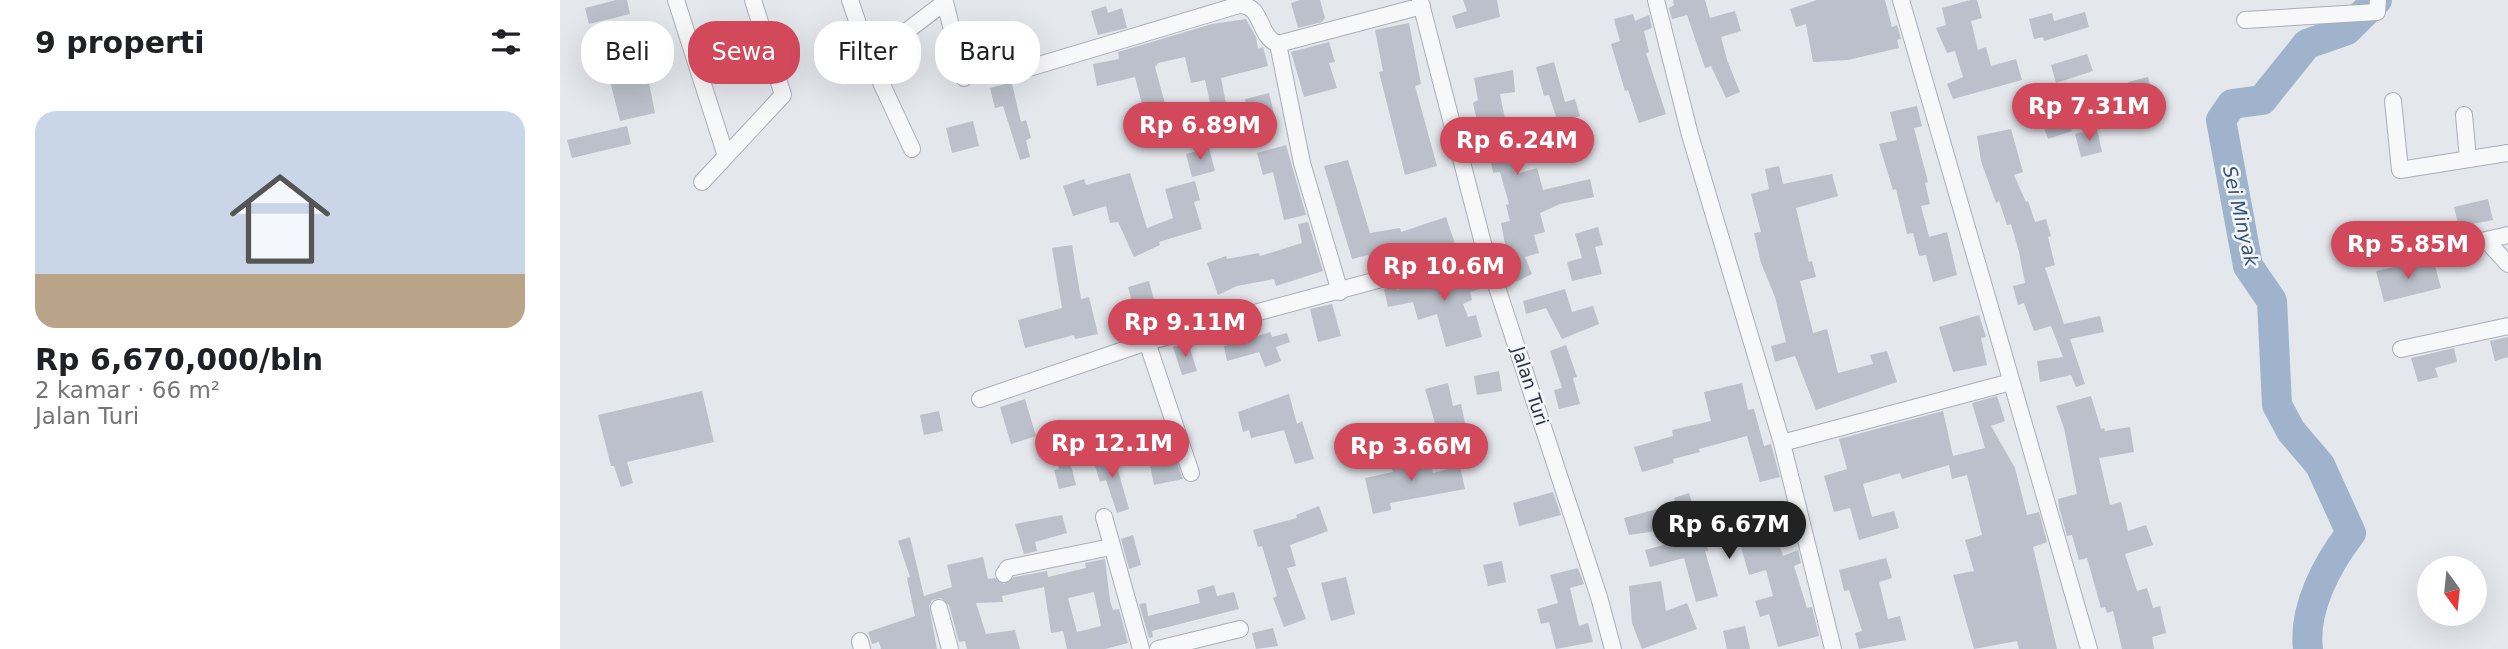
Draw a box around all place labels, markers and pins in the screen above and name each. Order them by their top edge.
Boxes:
pin: Rp 7.31M [2017,83,2161,143]
pin: Rp 6.89M [1128,102,1272,162]
pin: Rp 6.24M [1445,118,1589,177]
pin: Rp 5.85M [2336,222,2480,281]
pin: Rp 10.6M [1372,244,1516,303]
pin: Rp 9.11M [1113,300,1257,359]
pin: Rp 12.1M [1040,420,1184,480]
pin: Rp 3.66M [1339,424,1483,483]
pin: Rp 6.67M [1657,502,1801,561]

